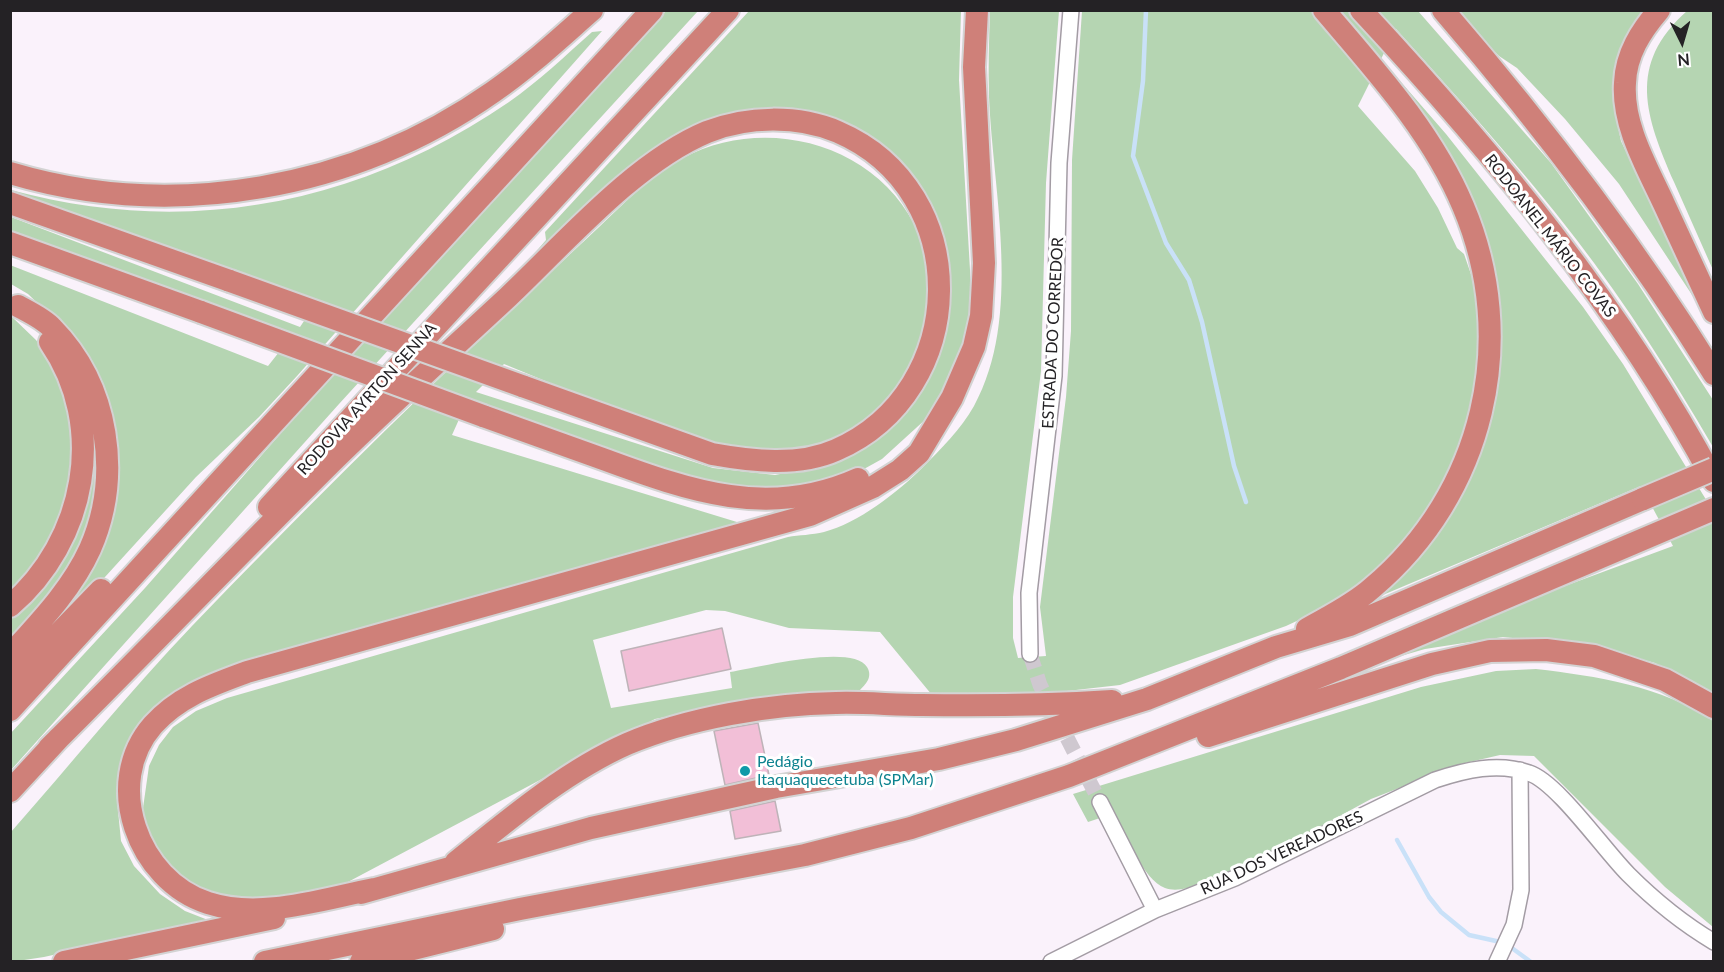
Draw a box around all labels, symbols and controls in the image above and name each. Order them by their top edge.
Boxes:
north arrow [1652,12,1712,72]
text: N [1677,50,1691,70]
street label: RODOANEL MÁRIO COVAS [1480,151,1620,321]
street label: ESTRADA DO CORREDOR [1038,237,1068,429]
street label: RODOVIA AYRTON SENNA [294,319,440,479]
place label: Pedágio Itaquaquecetuba (SPMar) [757,752,934,790]
marker: Pedágio Itaquaquecetuba (SPMar) [738,764,752,778]
street label: RUA DOS VEREADORES [1198,807,1366,899]

